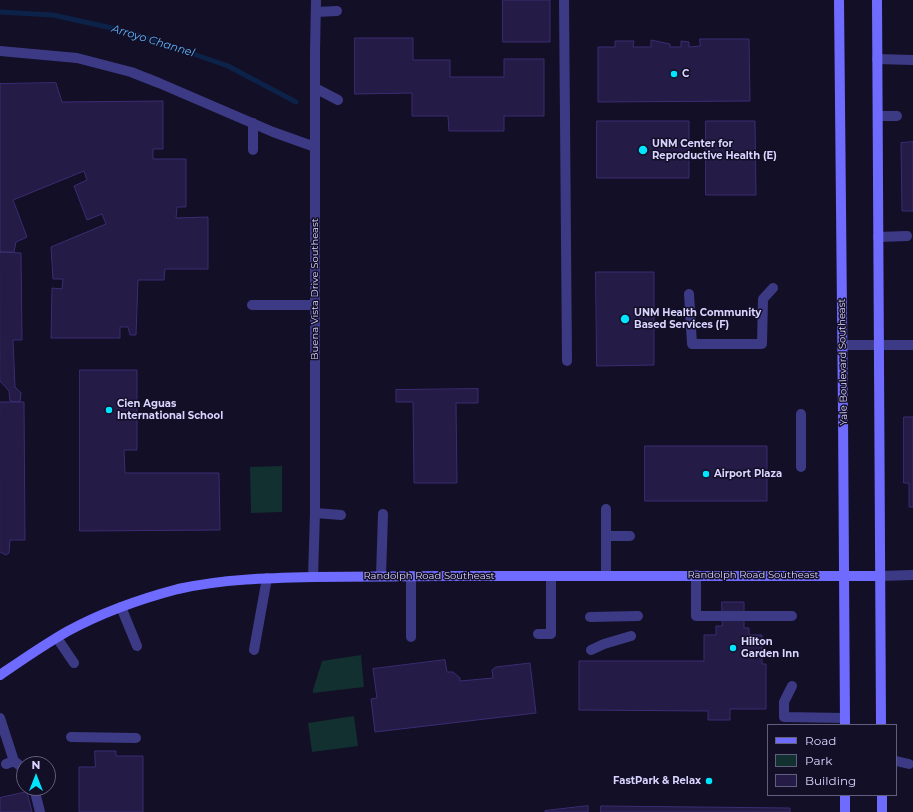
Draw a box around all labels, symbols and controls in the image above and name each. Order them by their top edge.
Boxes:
water label: Arroyo Channel [110,22,196,60]
place label: C [682,68,689,80]
marker: C [669,69,679,79]
place label: UNM Center for Reproductive Health (E) [652,138,777,162]
marker: UNM Center for Reproductive Health (E) [637,144,649,156]
street label: Buena Vista Drive Southeast [309,218,321,360]
street label: Yale Boulevard Southeast [836,298,850,426]
place label: UNM Health Community Based Services (F) [634,307,761,330]
marker: UNM Health Community Based Services (F) [619,313,631,325]
place label: Cien Aguas International School [117,398,223,422]
marker: Cien Aguas International School [104,405,114,415]
place label: Airport Plaza [714,468,782,480]
marker: Airport Plaza [701,469,711,479]
street label: Randolph Road Southeast [687,569,819,581]
street label: Randolph Road Southeast [363,570,495,582]
place label: Hilton Garden Inn [741,636,799,660]
marker: Hilton Garden Inn [728,643,738,653]
legend [767,724,897,796]
text: Road [805,733,836,748]
text: Park [805,753,832,768]
north arrow [16,756,56,796]
text: N [32,758,40,772]
text: Building [805,773,856,788]
place label: FastPark & Relax [613,775,701,787]
marker: FastPark & Relax [704,776,714,786]

